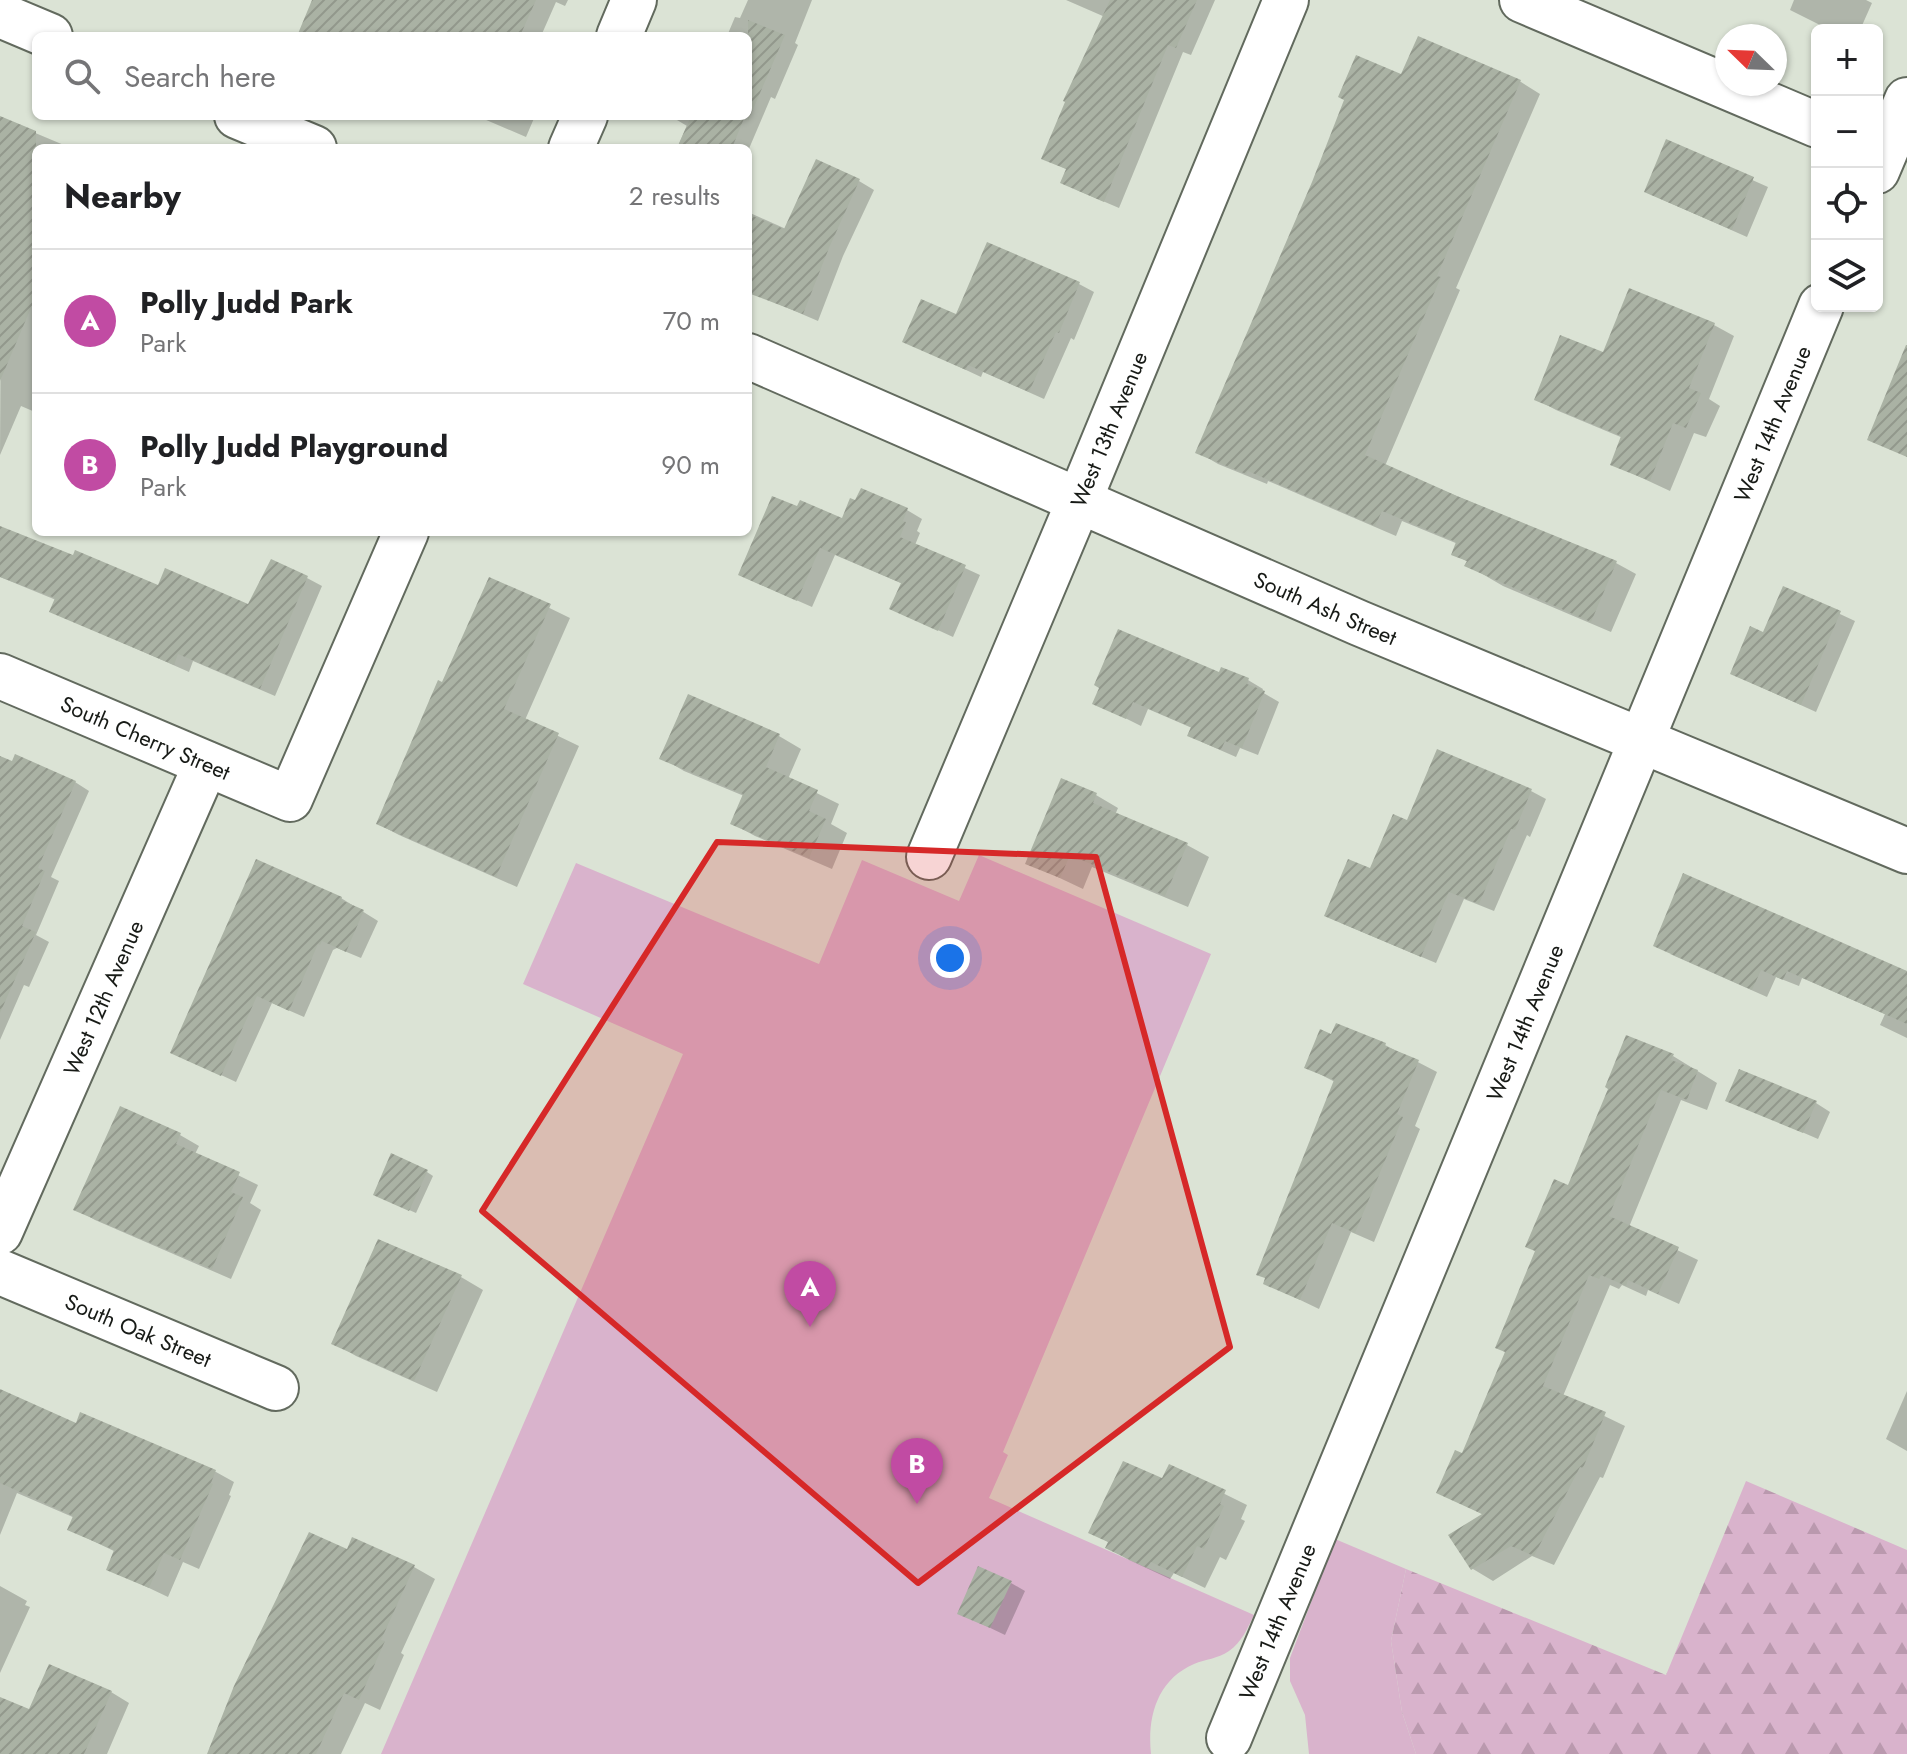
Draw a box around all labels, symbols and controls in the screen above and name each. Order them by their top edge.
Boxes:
north arrow [1715,24,1787,96]
map controls [1811,24,1883,312]
button: + [1811,24,1883,96]
search box [32,32,752,120]
icon: search [60,54,104,98]
text: Search here [124,55,276,98]
button: − [1811,96,1883,168]
button: locate [1811,168,1883,240]
text: Nearby [64,172,181,221]
text: 2 results [629,177,720,215]
button: layers [1811,240,1883,312]
text: Polly Judd Park [140,281,353,324]
text: A [80,302,100,340]
text: 70 m [663,302,720,340]
text: Park [140,324,186,362]
street label: West 14th Avenue [1726,341,1819,507]
street label: West 13th Avenue [1062,346,1155,512]
text: Polly Judd Playground [140,425,448,468]
text: B [81,446,99,484]
text: 90 m [661,446,720,484]
text: Park [140,468,186,506]
street label: South Ash Street [1249,563,1403,653]
street label: South Cherry Street [56,687,236,788]
street label: West 12th Avenue [55,915,151,1080]
your location [930,938,970,978]
street label: West 14th Avenue [1478,939,1571,1106]
pin: A [784,1261,836,1327]
street label: South Oak Street [60,1285,217,1375]
pin: B [891,1438,943,1504]
street label: West 14th Avenue [1230,1538,1324,1705]

